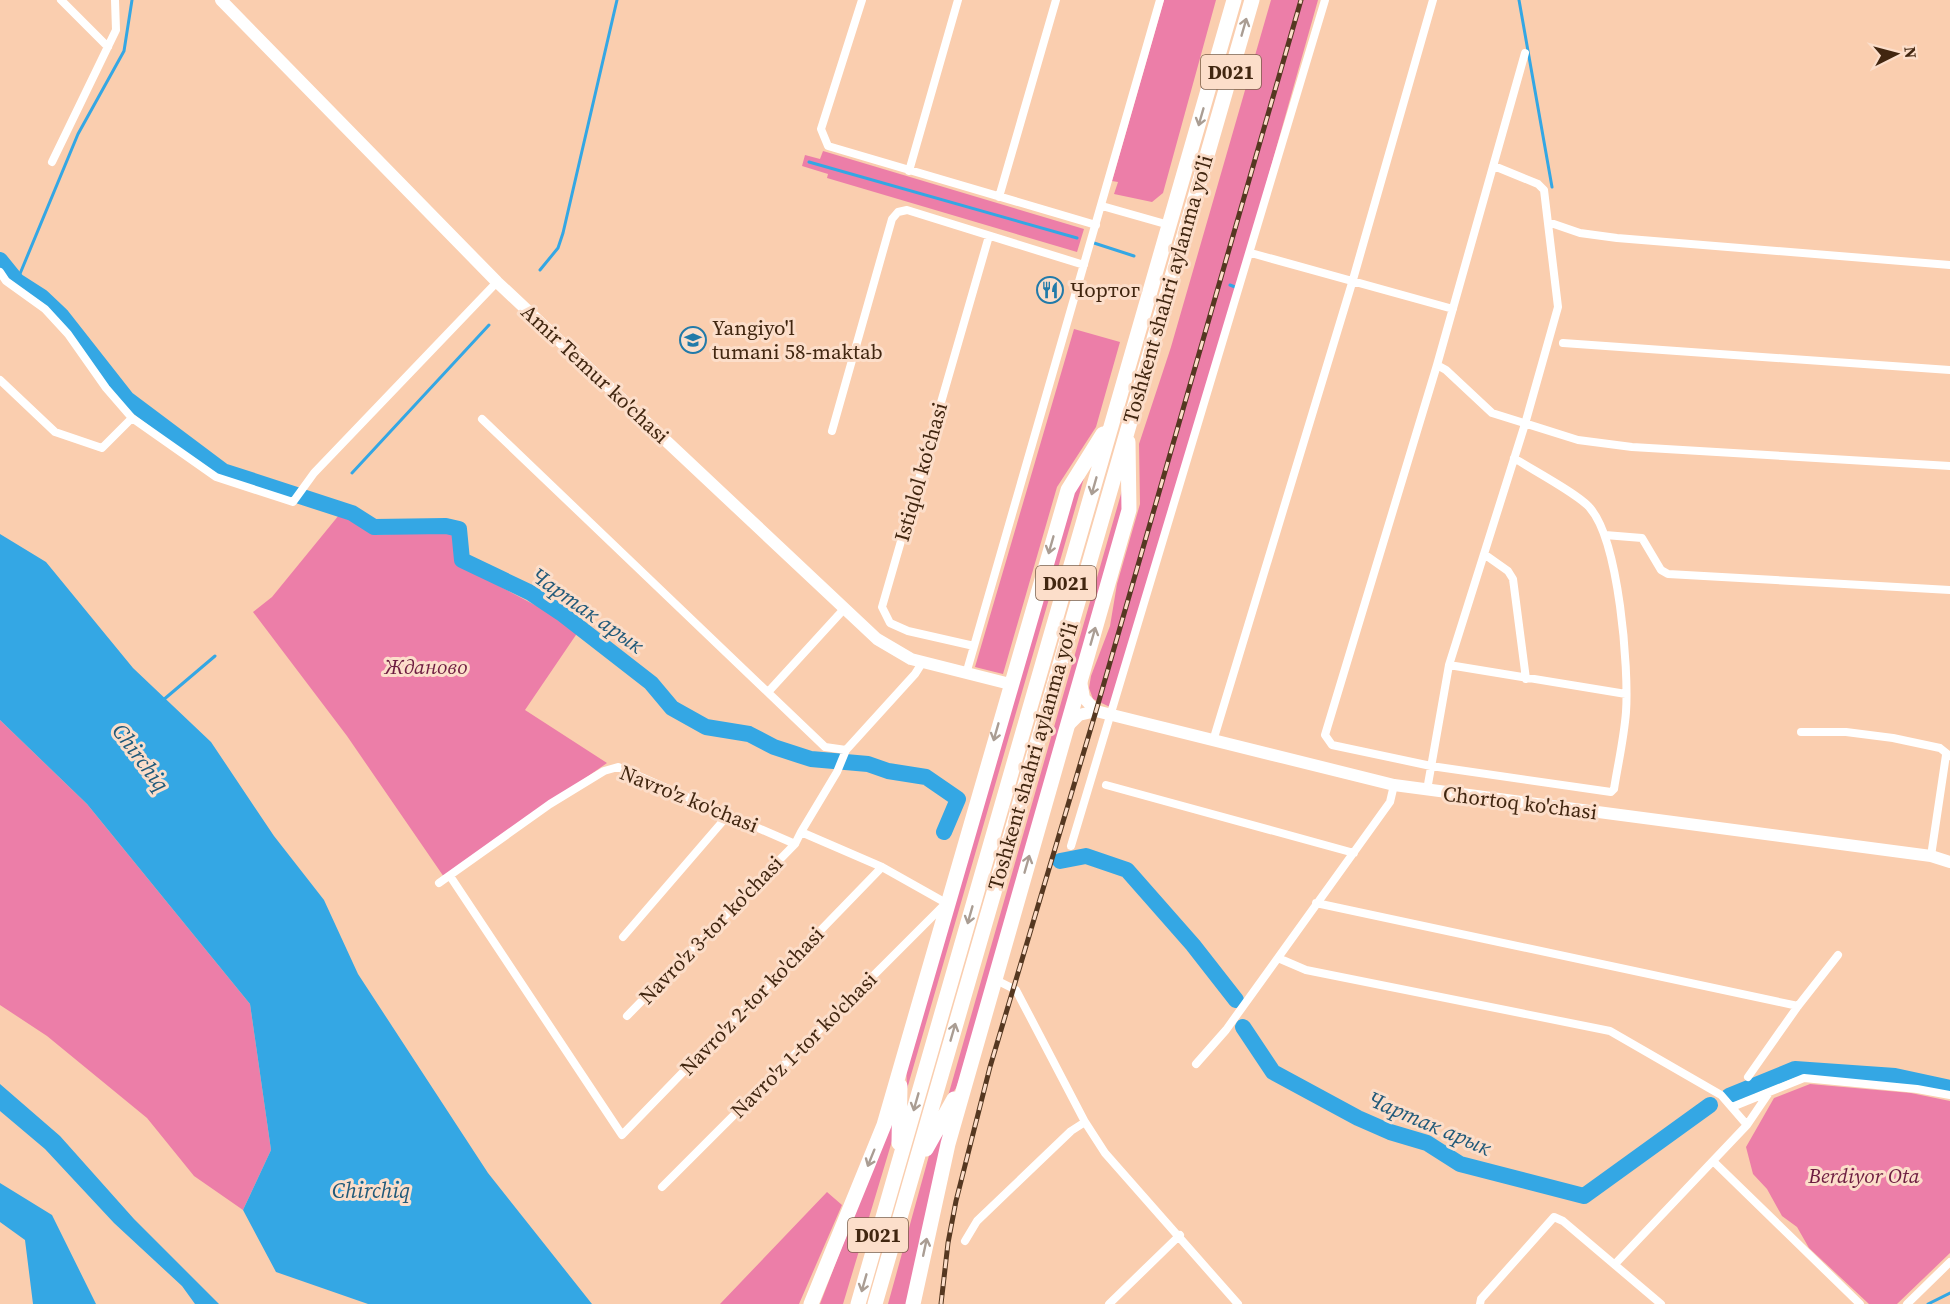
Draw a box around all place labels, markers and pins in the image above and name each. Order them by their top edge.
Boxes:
restaurant icon: Чортог [1035,275,1065,305]
place label: Чортог [1070,275,1140,304]
place label: Yangiyo'l tumani 58-maktab [712,313,883,366]
school or university icon: Yangiyo'l tumani 58-maktab [678,325,708,355]

